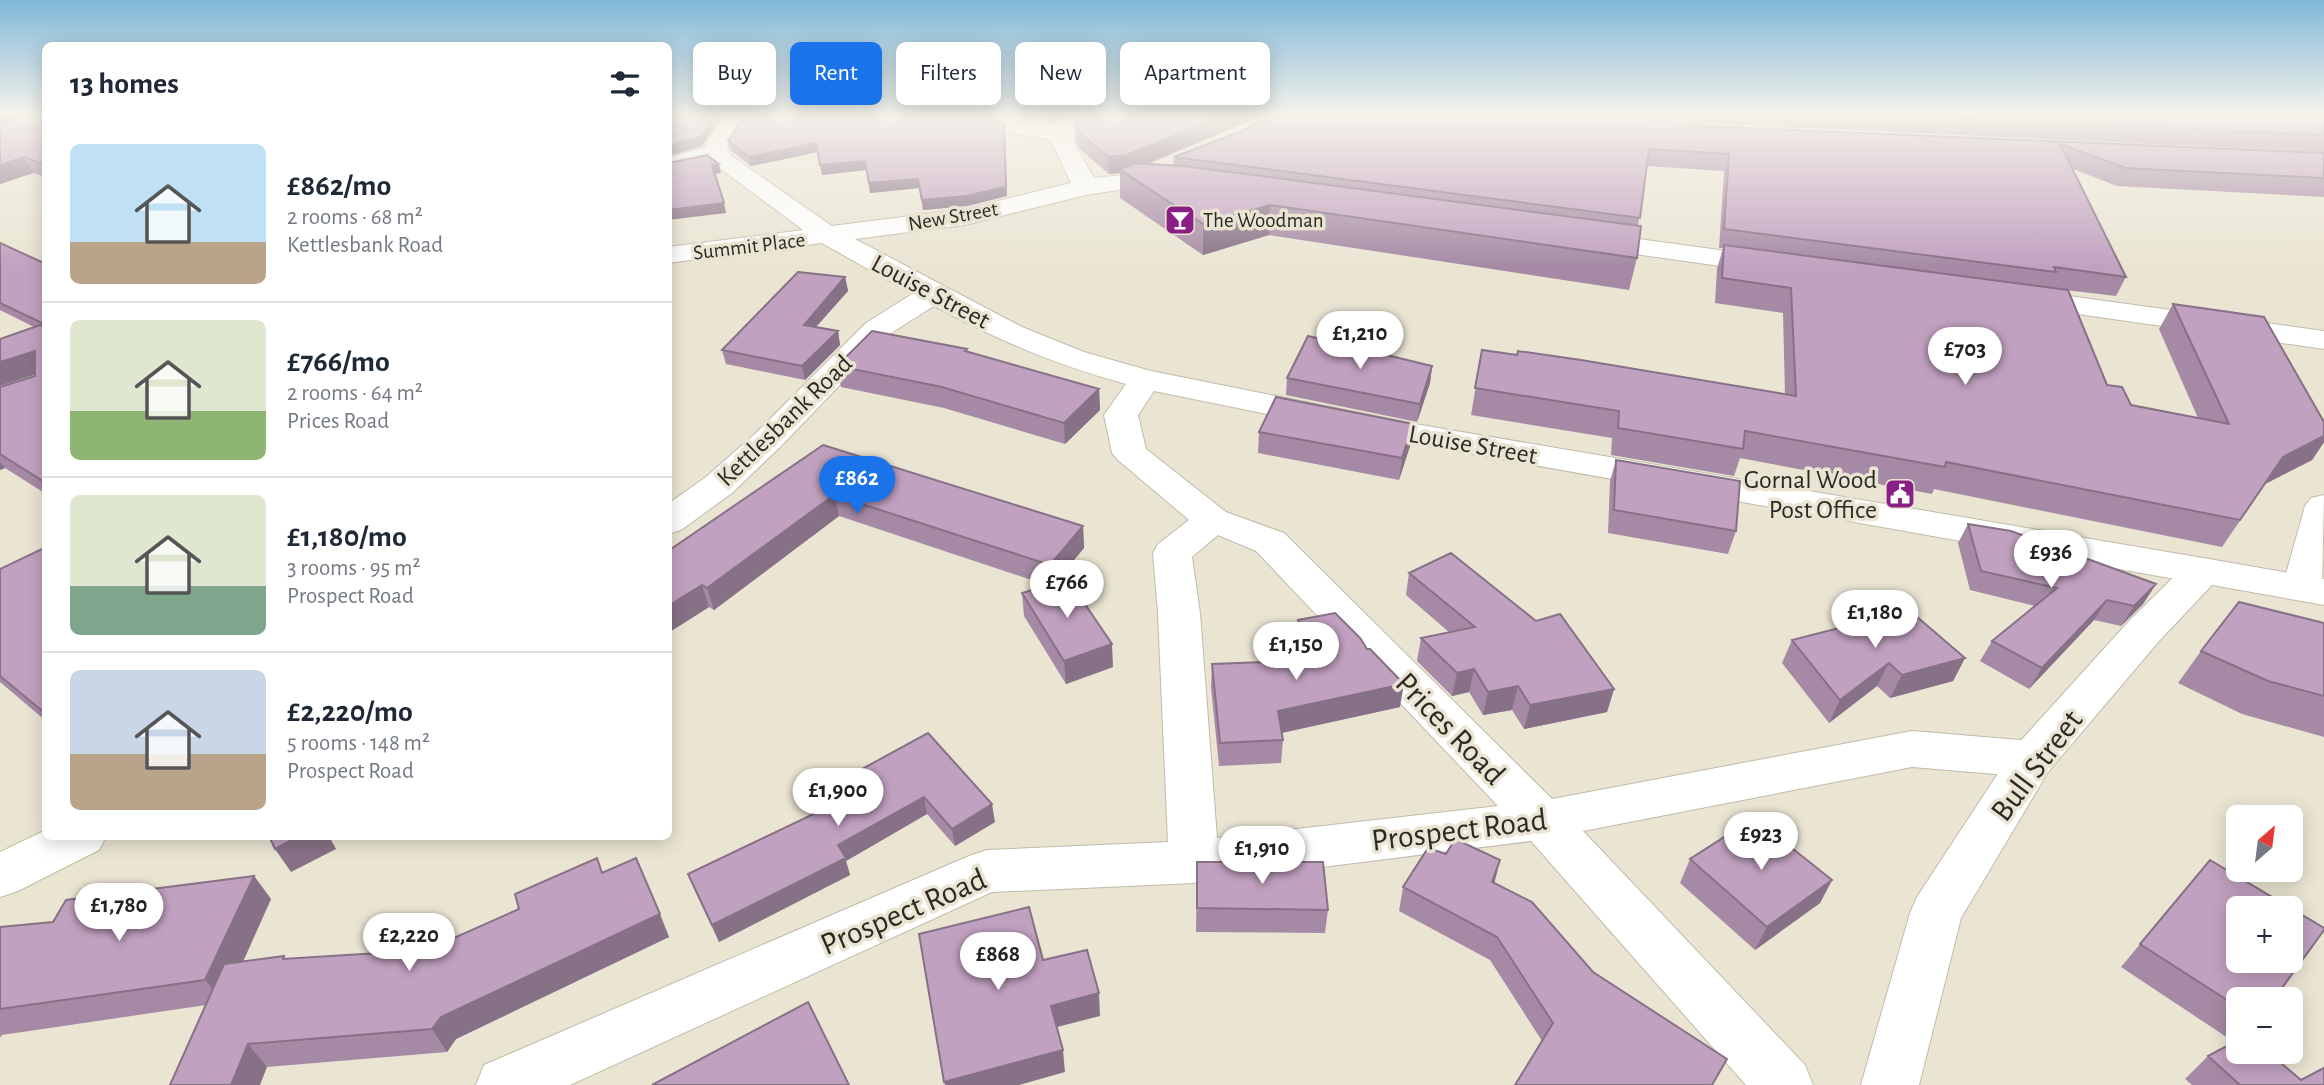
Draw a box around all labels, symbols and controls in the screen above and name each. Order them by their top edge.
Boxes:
chip: Buy [693,42,776,105]
chip: Rent [790,42,882,105]
chip: Filters [896,42,1001,105]
chip: New [1015,42,1106,105]
chip: Apartment [1120,42,1270,105]
icon: filters [606,65,644,103]
text: 13 homes [70,69,179,99]
text: £862/mo [287,171,391,201]
icon: home [126,172,210,256]
street label: New Street [907,198,1000,235]
bar icon: The Woodman [1163,203,1197,237]
text: 2 rooms · 68 m² [287,206,423,229]
place label: The Woodman [1203,210,1324,231]
street label: Summit Place [692,229,806,264]
text: Kettlesbank Road [287,234,443,257]
street label: Louise Street [867,250,994,334]
pin: £1,210 [1303,312,1417,371]
text: £1,210 [1333,322,1387,345]
pin: £703 [1924,328,2006,387]
text: £703 [1944,338,1986,361]
text: £766/mo [287,347,390,377]
icon: home [126,348,210,432]
street label: Kettlesbank Road [712,350,857,491]
text: 2 rooms · 64 m² [287,382,423,405]
text: Prices Road [287,410,389,433]
street label: Louise Street [1407,421,1539,469]
pin: £862 [816,456,898,516]
text: £862 [835,467,879,490]
place label: Gornal Wood Post Office [1744,467,1877,523]
public building icon: Gornal Wood Post Office [1883,477,1917,511]
text: £1,180/mo [287,522,407,552]
icon: home [126,523,210,607]
pin: £936 [2010,530,2092,590]
text: £936 [2030,541,2072,564]
text: 3 rooms · 95 m² [287,557,420,580]
pin: £766 [1026,560,1108,620]
text: £766 [1046,571,1088,594]
text: Prospect Road [287,585,414,608]
pin: £1,180 [1818,590,1932,650]
text: £1,180 [1847,601,1903,624]
pin: £1,150 [1239,622,1353,682]
text: £1,150 [1269,633,1323,656]
street label: Prices Road [1389,666,1511,791]
text: £2,220/mo [287,697,413,727]
icon: home [126,698,210,782]
street label: Bull Street [1985,704,2089,827]
text: 5 rooms · 148 m² [287,732,430,755]
text: Prospect Road [287,760,414,783]
pin: £1,900 [781,768,895,828]
text: £1,900 [809,779,867,802]
street label: Prospect Road [1370,803,1549,857]
north arrow [2226,805,2303,882]
map controls [2226,805,2303,1064]
pin: £923 [1720,812,1802,872]
text: £923 [1740,823,1782,846]
pin: £1,910 [1205,826,1319,886]
text: £1,910 [1234,837,1290,860]
street label: Prospect Road [816,863,991,961]
pin: £1,780 [62,884,176,943]
text: £1,780 [90,894,148,917]
button: + [2226,896,2303,973]
pin: £2,220 [352,914,466,973]
text: £2,220 [379,924,439,947]
pin: £868 [957,932,1039,992]
text: £868 [976,943,1020,966]
button: − [2226,987,2303,1064]

